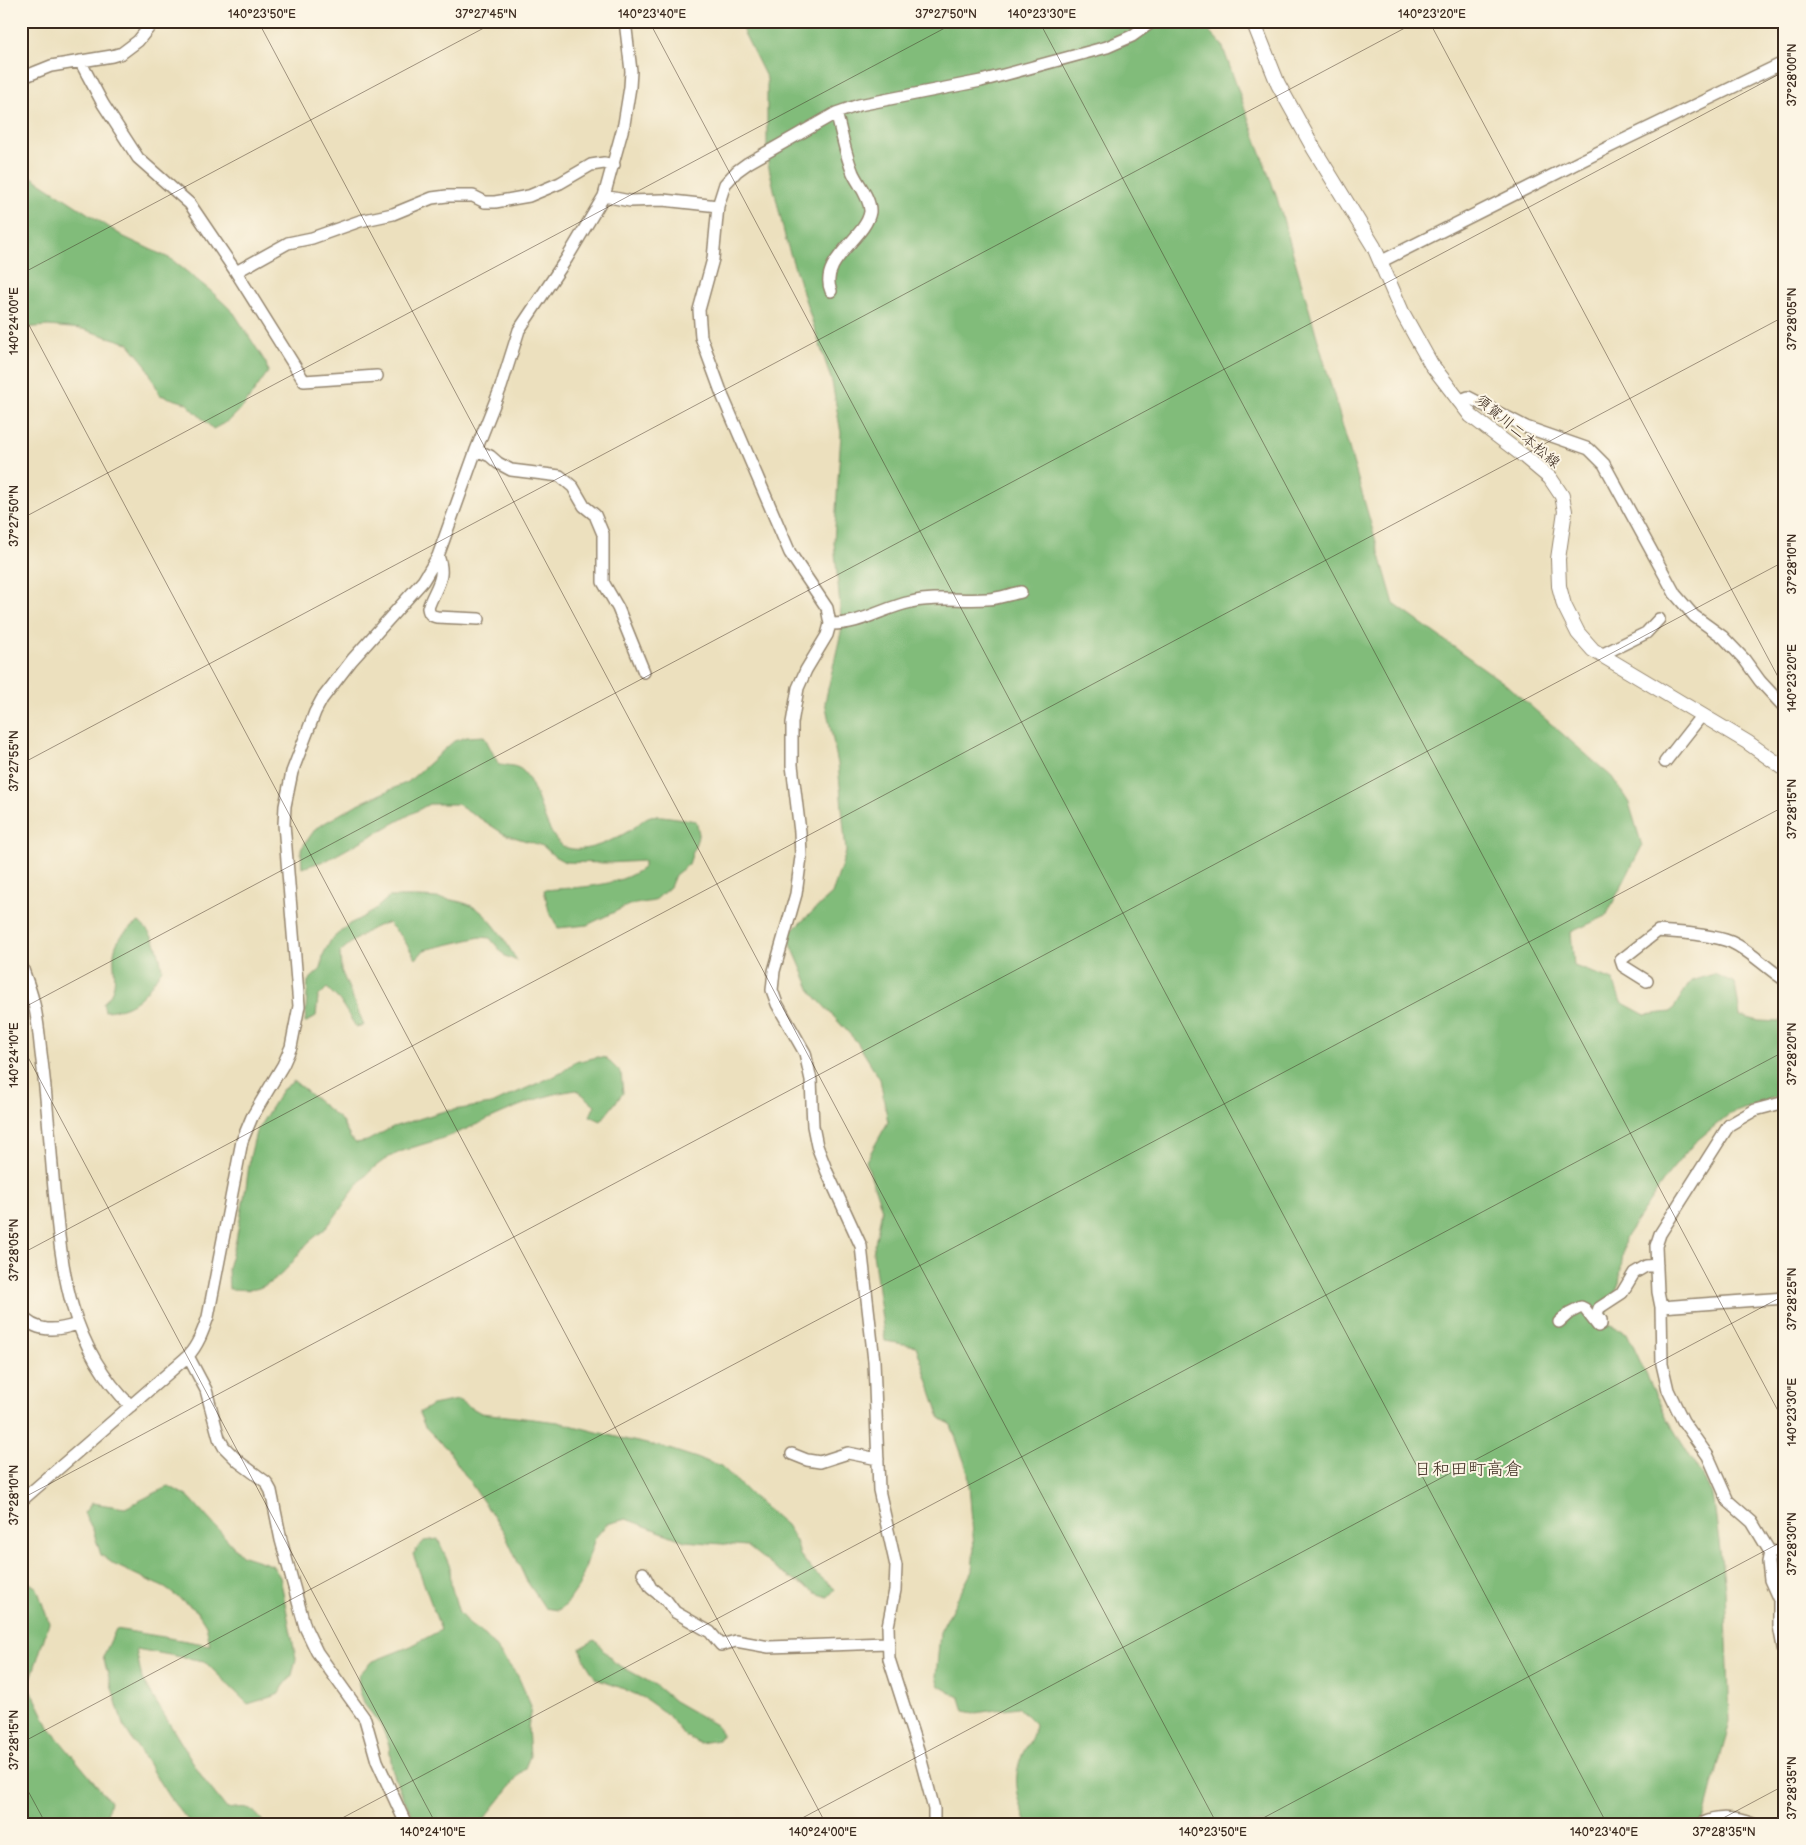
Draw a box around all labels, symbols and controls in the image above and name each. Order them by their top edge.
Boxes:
text: 140°23'50"E [228,7,296,22]
text: 37°27'45"N [455,7,517,22]
text: 140°23'40"E [618,7,686,22]
text: 37°27'50"N [915,7,977,22]
text: 140°23'30"E [1008,7,1076,22]
text: 140°23'20"E [1398,7,1466,22]
text: 37°28'00"N [1785,43,1800,107]
text: 140°24'00"E [7,287,22,355]
text: 37°28'05"N [1785,287,1800,351]
street label: 須賀川二本松線 [1471,390,1564,472]
text: 37°27'50"N [7,485,22,547]
text: 37°28'10"N [1785,534,1800,594]
text: 140°23'20"E [1785,644,1800,712]
text: 37°27'55"N [7,730,22,792]
text: 37°28'15"N [1785,779,1800,839]
text: 140°24'10"E [7,1022,22,1088]
text: 37°28'20"N [1785,1022,1800,1086]
text: 37°28'05"N [7,1218,22,1282]
text: 37°28'25"N [1785,1267,1800,1331]
text: 140°23'30"E [1785,1378,1800,1446]
district label: 日和田町高倉 [1414,1459,1522,1480]
text: 37°28'10"N [7,1465,22,1525]
text: 37°28'30"N [1785,1512,1800,1576]
text: 37°28'15"N [7,1710,22,1770]
text: 37°28'35"N [1785,1756,1800,1820]
text: 140°24'10"E [400,1825,466,1840]
text: 140°24'00"E [789,1825,857,1840]
text: 140°23'50"E [1179,1825,1247,1840]
text: 140°23'40"E [1570,1825,1638,1840]
text: 37°28'35"N [1692,1825,1756,1840]

